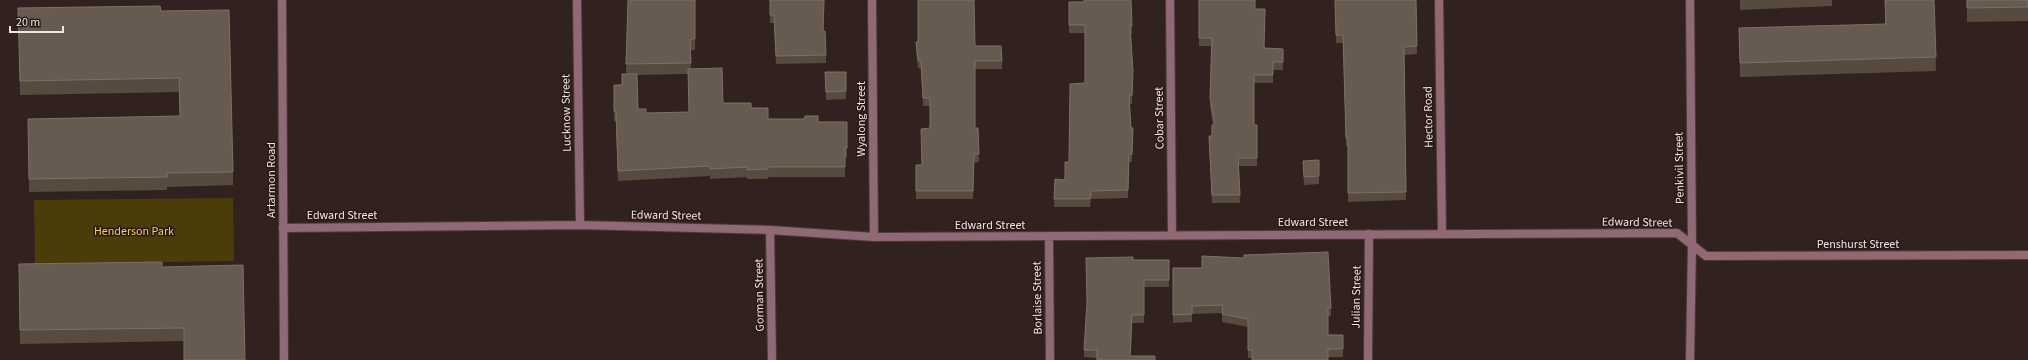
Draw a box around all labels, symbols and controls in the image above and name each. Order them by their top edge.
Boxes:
scale bar [10,8,63,34]
text: 20 m [16,14,40,31]
street label: Lucknow Street [557,74,576,152]
street label: Wyalong Street [853,81,870,157]
street label: Hector Road [1419,86,1438,148]
street label: Cobar Street [1150,87,1169,149]
street label: Penkivil Street [1670,132,1689,204]
street label: Artarmon Road [263,142,280,218]
street label: Edward Street [631,206,701,225]
street label: Edward Street [307,207,377,224]
street label: Edward Street [1602,213,1672,232]
street label: Edward Street [1278,214,1348,231]
street label: Edward Street [955,217,1025,234]
park label: Henderson Park [94,223,174,240]
street label: Penshurst Street [1817,236,1899,253]
street label: Gorman Street [750,258,769,332]
street label: Borlaise Street [1028,261,1047,335]
street label: Julian Street [1347,265,1366,329]

